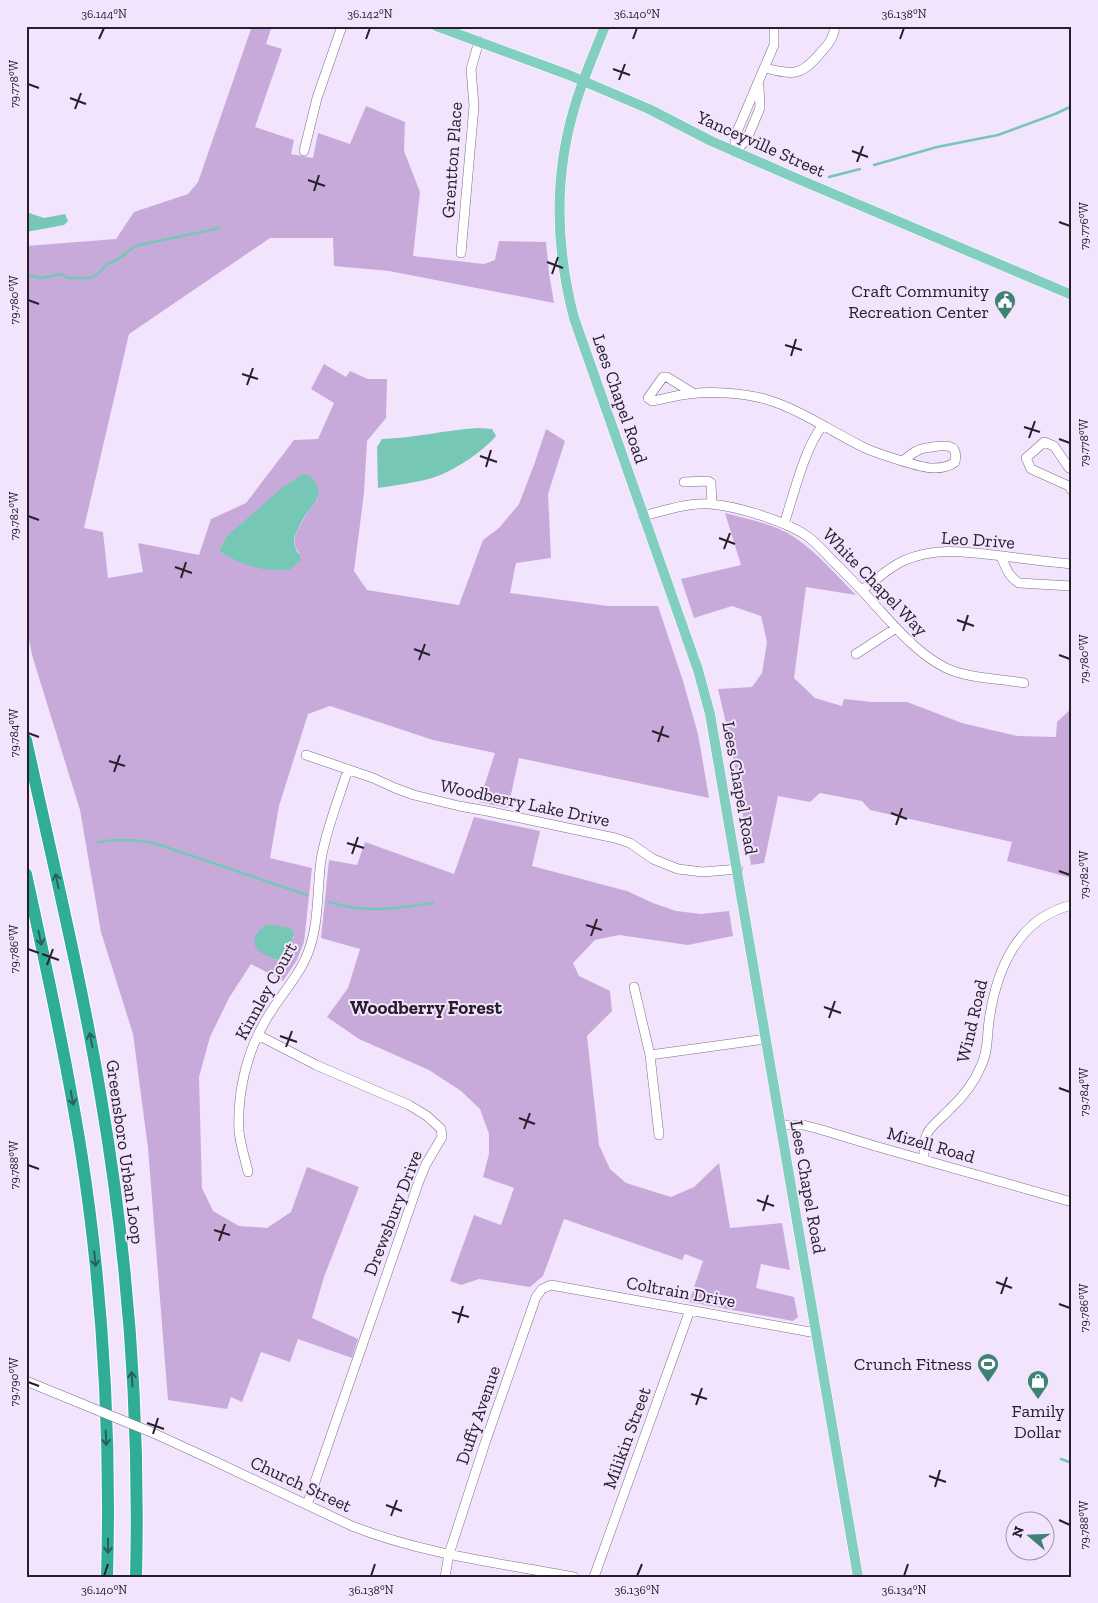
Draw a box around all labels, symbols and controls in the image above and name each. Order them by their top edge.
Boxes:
text: 36.144°N [81,7,127,21]
text: 36.142°N [347,7,393,21]
text: 36.140°N [614,7,660,21]
text: 36.138°N [881,7,927,21]
text: 79.778°W [7,59,21,108]
street label: Grentton Place [437,101,467,219]
street label: Yanceyville Street [692,105,829,182]
text: 79.776°W [1077,201,1091,250]
text: 79.780°W [7,275,21,324]
place label: Craft Community Recreation Center [848,280,990,323]
public building icon: Craft Community Recreation Center [993,289,1017,320]
street label: Lees Chapel Road [588,332,652,467]
text: 79.778°W [1077,418,1091,467]
text: 79.782°W [7,491,21,540]
street label: White Chapel Way [818,523,933,641]
street label: Leo Drive [940,526,1016,554]
text: 79.780°W [1077,634,1091,683]
text: 79.784°W [7,708,21,757]
street label: Lees Chapel Road [717,720,763,857]
street label: Woodberry Lake Drive [438,774,612,832]
text: 79.782°W [1077,850,1091,899]
one-way arrow [52,874,61,890]
text: 79.786°W [7,924,21,973]
one-way arrow [36,930,45,946]
street label: Kinnley Court [230,938,302,1044]
street label: Wind Road [952,977,992,1065]
district label: Woodberry Forest [350,996,503,1019]
one-way arrow [85,1032,95,1048]
street label: Greensboro Urban Loop [101,1058,149,1246]
text: 79.784°W [1077,1067,1091,1116]
one-way arrow [68,1089,78,1105]
street label: Lees Chapel Road [785,1119,831,1256]
street label: Mizell Road [885,1122,977,1168]
text: 79.788°W [7,1140,21,1189]
street label: Drewsbury Drive [359,1147,427,1279]
one-way arrow [90,1250,99,1266]
street label: Coltrain Drive [625,1272,737,1312]
text: 79.786°W [1077,1283,1091,1332]
sports icon: Crunch Fitness [976,1352,1000,1383]
place label: Crunch Fitness [854,1353,972,1375]
text: 79.790°W [7,1357,21,1406]
street label: Duffy Avenue [451,1363,505,1467]
shop icon: Family Dollar [1026,1369,1050,1400]
one-way arrow [128,1371,137,1387]
street label: Milikin Street [598,1384,656,1492]
place label: Family Dollar [1012,1400,1065,1443]
one-way arrow [102,1430,111,1446]
street label: Church Street [247,1451,355,1517]
text: 79.788°W [1077,1500,1091,1549]
north arrow [1006,1510,1056,1560]
text: N [1008,1524,1028,1540]
one-way arrow [103,1538,113,1554]
text: 36.140°N [81,1583,127,1597]
text: 36.138°N [348,1583,394,1597]
text: 36.136°N [614,1583,660,1597]
text: 36.134°N [882,1583,927,1597]

